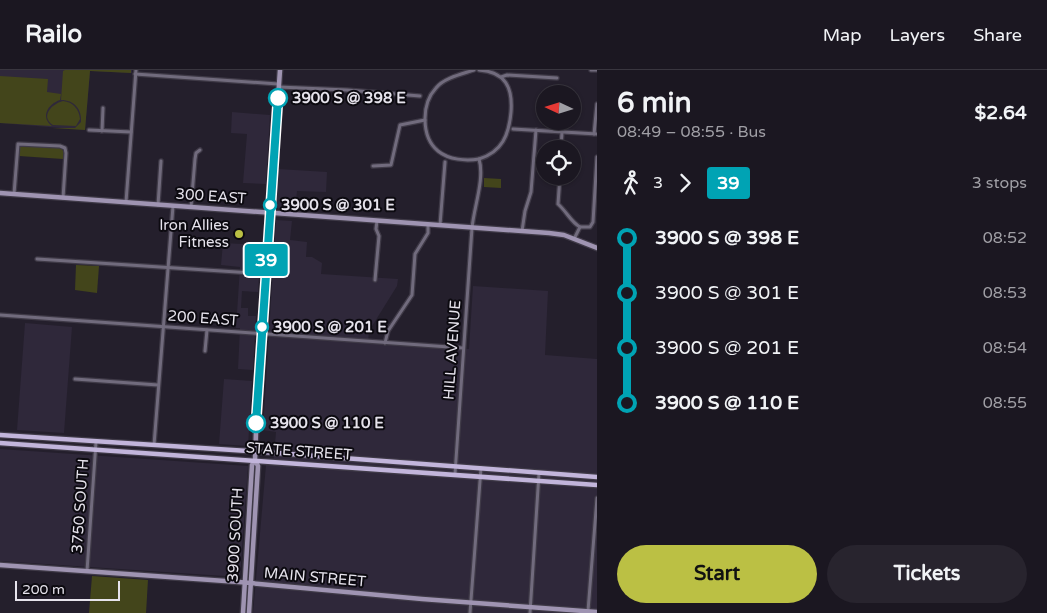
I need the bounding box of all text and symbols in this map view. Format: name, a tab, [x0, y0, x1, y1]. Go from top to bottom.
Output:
text: Railo	[25, 20, 82, 49]
text: Map	[823, 24, 862, 46]
text: Layers	[890, 24, 945, 46]
text: Share	[973, 24, 1022, 46]
north arrow	[536, 85, 581, 130]
map controls	[536, 85, 581, 185]
text: 6 min	[617, 86, 692, 120]
marker: 3900 S @ 398 E	[268, 88, 288, 108]
place label: 3900 S @ 398 E	[292, 89, 406, 107]
text: $2.64	[975, 102, 1027, 124]
text: 08:49 – 08:55 · Bus	[617, 122, 766, 142]
button: locate	[536, 140, 581, 185]
icon: walk	[617, 169, 645, 197]
icon: forward	[671, 169, 699, 197]
text: 39	[717, 172, 740, 194]
text: 3	[653, 173, 663, 193]
text: 3 stops	[972, 173, 1027, 193]
street label: 300 EAST	[175, 185, 247, 207]
place label: 3900 S @ 301 E	[281, 196, 395, 214]
marker: 3900 S @ 301 E	[263, 198, 277, 212]
place label: Iron Allies Fitness	[159, 216, 229, 251]
text: 3900 S @ 398 E	[655, 227, 799, 249]
marker: Iron Allies Fitness	[233, 228, 245, 240]
text: 08:52	[983, 228, 1027, 248]
line badge: 39	[244, 244, 288, 276]
text: 39	[255, 249, 277, 271]
text: 3900 S @ 301 E	[655, 282, 799, 304]
text: 08:53	[983, 283, 1027, 303]
street label: HILL AVENUE	[440, 299, 464, 401]
street label: 200 EAST	[167, 307, 239, 329]
place label: 3900 S @ 201 E	[273, 318, 387, 336]
marker: 3900 S @ 201 E	[255, 320, 269, 334]
text: 3900 S @ 201 E	[655, 337, 799, 359]
text: 08:54	[983, 338, 1027, 358]
text: 3900 S @ 110 E	[655, 392, 799, 414]
text: 08:55	[983, 393, 1027, 413]
marker: 3900 S @ 110 E	[246, 413, 266, 433]
place label: 3900 S @ 110 E	[270, 414, 384, 432]
street label: STATE STREET	[245, 438, 353, 464]
street label: 3750 SOUTH	[68, 458, 92, 554]
street label: 3900 SOUTH	[224, 487, 246, 583]
button: Start	[617, 545, 817, 603]
button: Tickets	[827, 545, 1027, 603]
street label: MAIN STREET	[263, 564, 367, 590]
scale bar	[15, 578, 120, 601]
text: 200 m	[22, 581, 65, 598]

